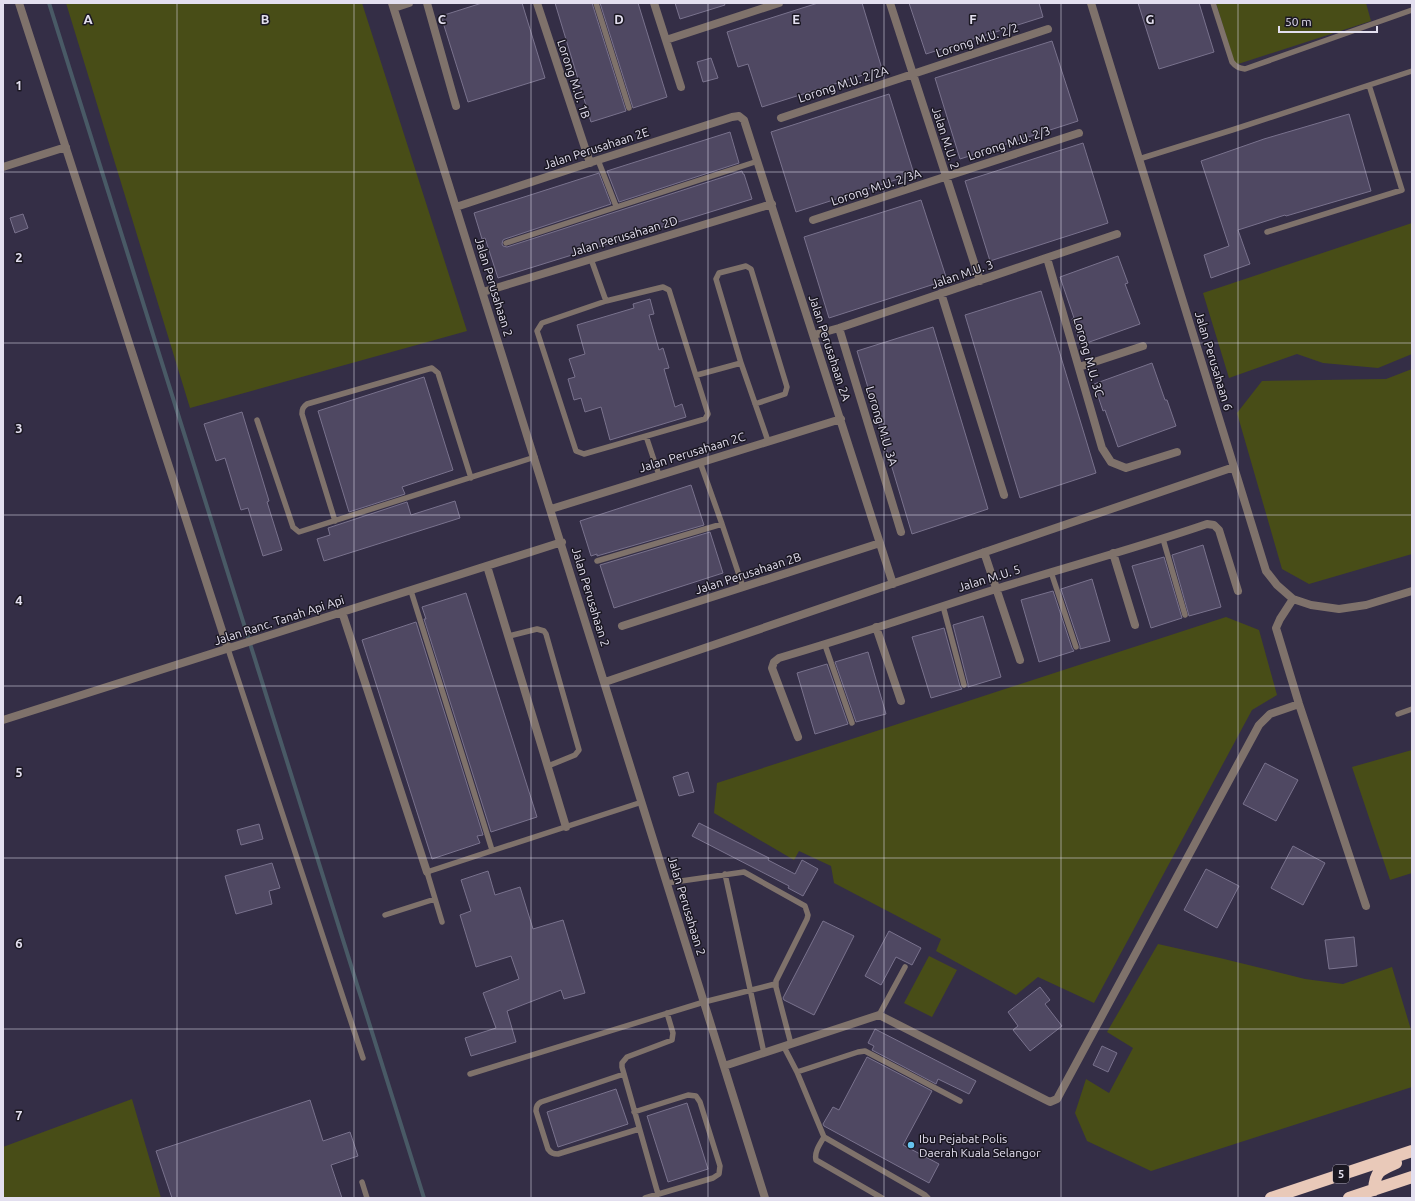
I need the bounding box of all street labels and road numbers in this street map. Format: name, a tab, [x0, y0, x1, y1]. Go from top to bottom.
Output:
street label: Lorong M.U. 2/2	[934, 21, 1020, 59]
street label: Lorong M.U. 1B	[555, 38, 593, 120]
street label: Lorong M.U. 2/2A	[796, 63, 890, 105]
street label: Jalan M.U. 2	[930, 105, 962, 171]
street label: Lorong M.U. 2/3	[966, 124, 1052, 162]
street label: Jalan Perusahaan 2E	[542, 125, 650, 171]
street label: Lorong M.U. 2/3A	[829, 166, 923, 208]
street label: Jalan Perusahaan 2D	[569, 214, 679, 258]
street label: Jalan Perusahaan 2	[473, 236, 515, 338]
street label: Jalan M.U. 3	[929, 257, 995, 291]
street label: Jalan Perusahaan 2A	[807, 293, 853, 403]
street label: Jalan Perusahaan 6	[1193, 310, 1235, 412]
street label: Lorong M.U. 3C	[1071, 316, 1107, 399]
street label: Lorong M.U. 3A	[864, 385, 900, 468]
street label: Jalan Perusahaan 2C	[637, 429, 747, 474]
street label: Jalan Perusahaan 2	[570, 546, 612, 648]
street label: Jalan Perusahaan 2B	[693, 550, 803, 596]
street label: Jalan M.U. 5	[956, 562, 1022, 594]
street label: Jalan Ranc. Tanah Api Api	[212, 593, 346, 647]
street label: Jalan Perusahaan 2	[666, 855, 708, 957]
road number: 5	[1333, 1165, 1349, 1183]

